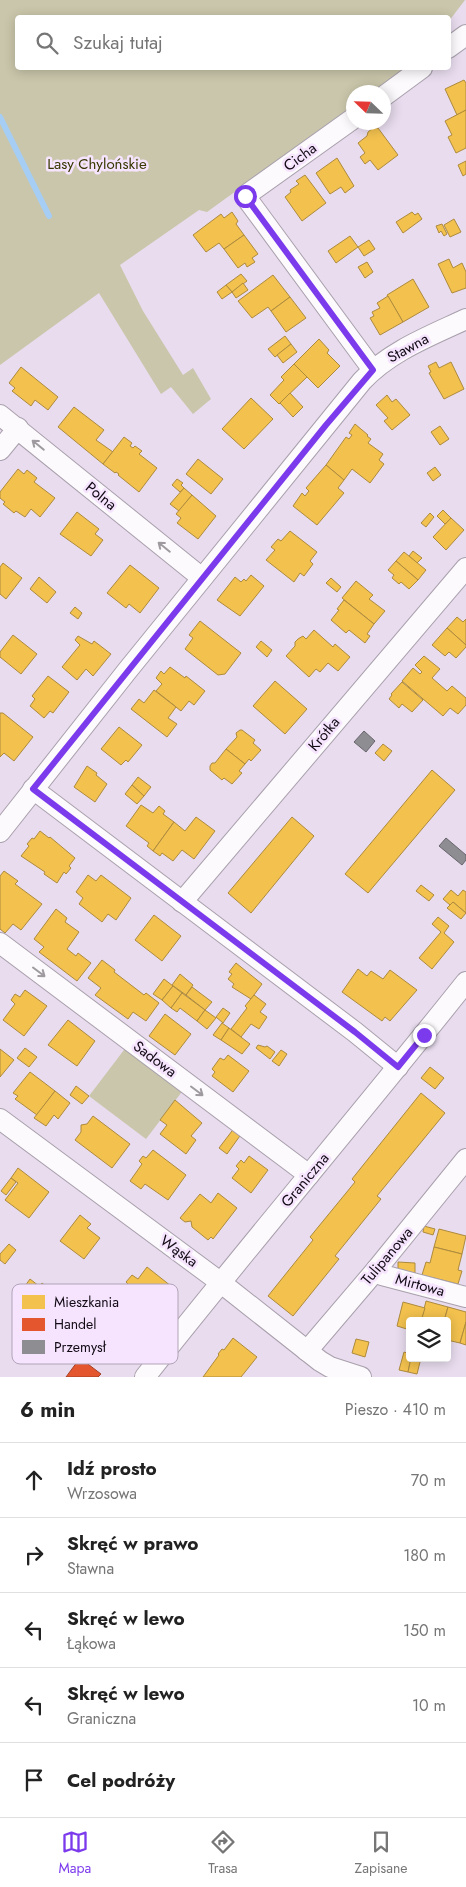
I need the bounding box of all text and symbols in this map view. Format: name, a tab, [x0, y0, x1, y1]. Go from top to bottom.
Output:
search box	[15, 15, 451, 70]
icon: search	[33, 29, 61, 57]
text: Szukaj tutaj	[73, 29, 163, 56]
north arrow	[346, 85, 391, 130]
street label: Cicha	[279, 137, 321, 177]
park label: Lasy Chylońskie	[47, 153, 147, 175]
route start	[234, 185, 257, 208]
street label: Stawna	[383, 328, 433, 368]
one-way arrow	[32, 439, 45, 450]
street label: Polna	[81, 477, 121, 515]
one-way arrow	[158, 541, 171, 552]
street label: Krótka	[303, 712, 345, 756]
one-way arrow	[32, 967, 45, 978]
route end	[413, 1024, 436, 1047]
street label: Sadowa	[129, 1035, 181, 1083]
one-way arrow	[190, 1085, 203, 1096]
street label: Graniczna	[276, 1148, 334, 1212]
street label: Tulipanowa	[356, 1222, 418, 1290]
street label: Wąska	[156, 1230, 202, 1272]
street label: Mirtowa	[393, 1268, 447, 1302]
legend	[12, 1284, 178, 1364]
text: Mieszkania	[54, 1292, 119, 1312]
text: Handel	[54, 1314, 97, 1334]
map controls	[406, 1317, 451, 1362]
button: layers	[406, 1317, 451, 1362]
text: Przemysł	[54, 1337, 107, 1357]
text: 6 min	[20, 1395, 75, 1425]
text: Pieszo · 410 m	[345, 1398, 446, 1421]
text: Idź prosto	[67, 1455, 157, 1482]
icon: ahead	[20, 1466, 48, 1494]
text: 70 m	[411, 1469, 446, 1492]
text: Wrzosowa	[67, 1482, 137, 1505]
text: Skręć w prawo	[67, 1530, 199, 1557]
icon: right	[20, 1541, 48, 1569]
text: 180 m	[403, 1544, 446, 1567]
text: Stawna	[67, 1557, 114, 1580]
text: Skręć w lewo	[67, 1605, 185, 1632]
icon: left	[20, 1616, 48, 1644]
text: 150 m	[403, 1619, 446, 1642]
text: Łąkowa	[67, 1632, 116, 1655]
text: Skręć w lewo	[67, 1680, 185, 1707]
icon: left	[20, 1691, 48, 1719]
text: 10 m	[412, 1694, 446, 1717]
text: Graniczna	[67, 1707, 136, 1730]
icon: arrive	[20, 1766, 48, 1794]
text: Cel podróży	[67, 1767, 175, 1794]
tab: Mapa	[58, 1828, 91, 1878]
tab: Trasa	[208, 1828, 238, 1878]
tab: Zapisane	[355, 1828, 407, 1878]

